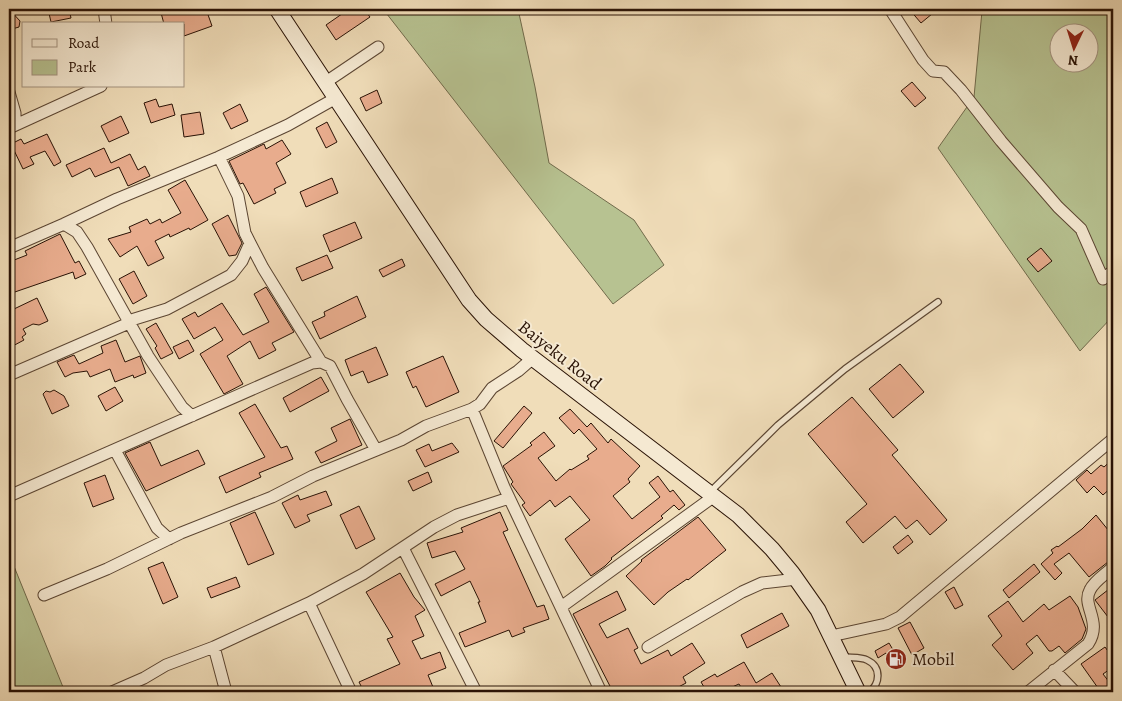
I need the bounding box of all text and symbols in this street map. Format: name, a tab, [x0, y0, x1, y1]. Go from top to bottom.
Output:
legend	[22, 22, 185, 88]
north arrow	[1050, 22, 1100, 72]
text: Road	[68, 33, 100, 53]
text: N	[1067, 51, 1079, 70]
text: Park	[68, 57, 97, 77]
street label: Baiyeku Road	[513, 315, 607, 395]
fuel station icon: Mobil	[884, 647, 908, 671]
place label: Mobil	[912, 647, 955, 671]

